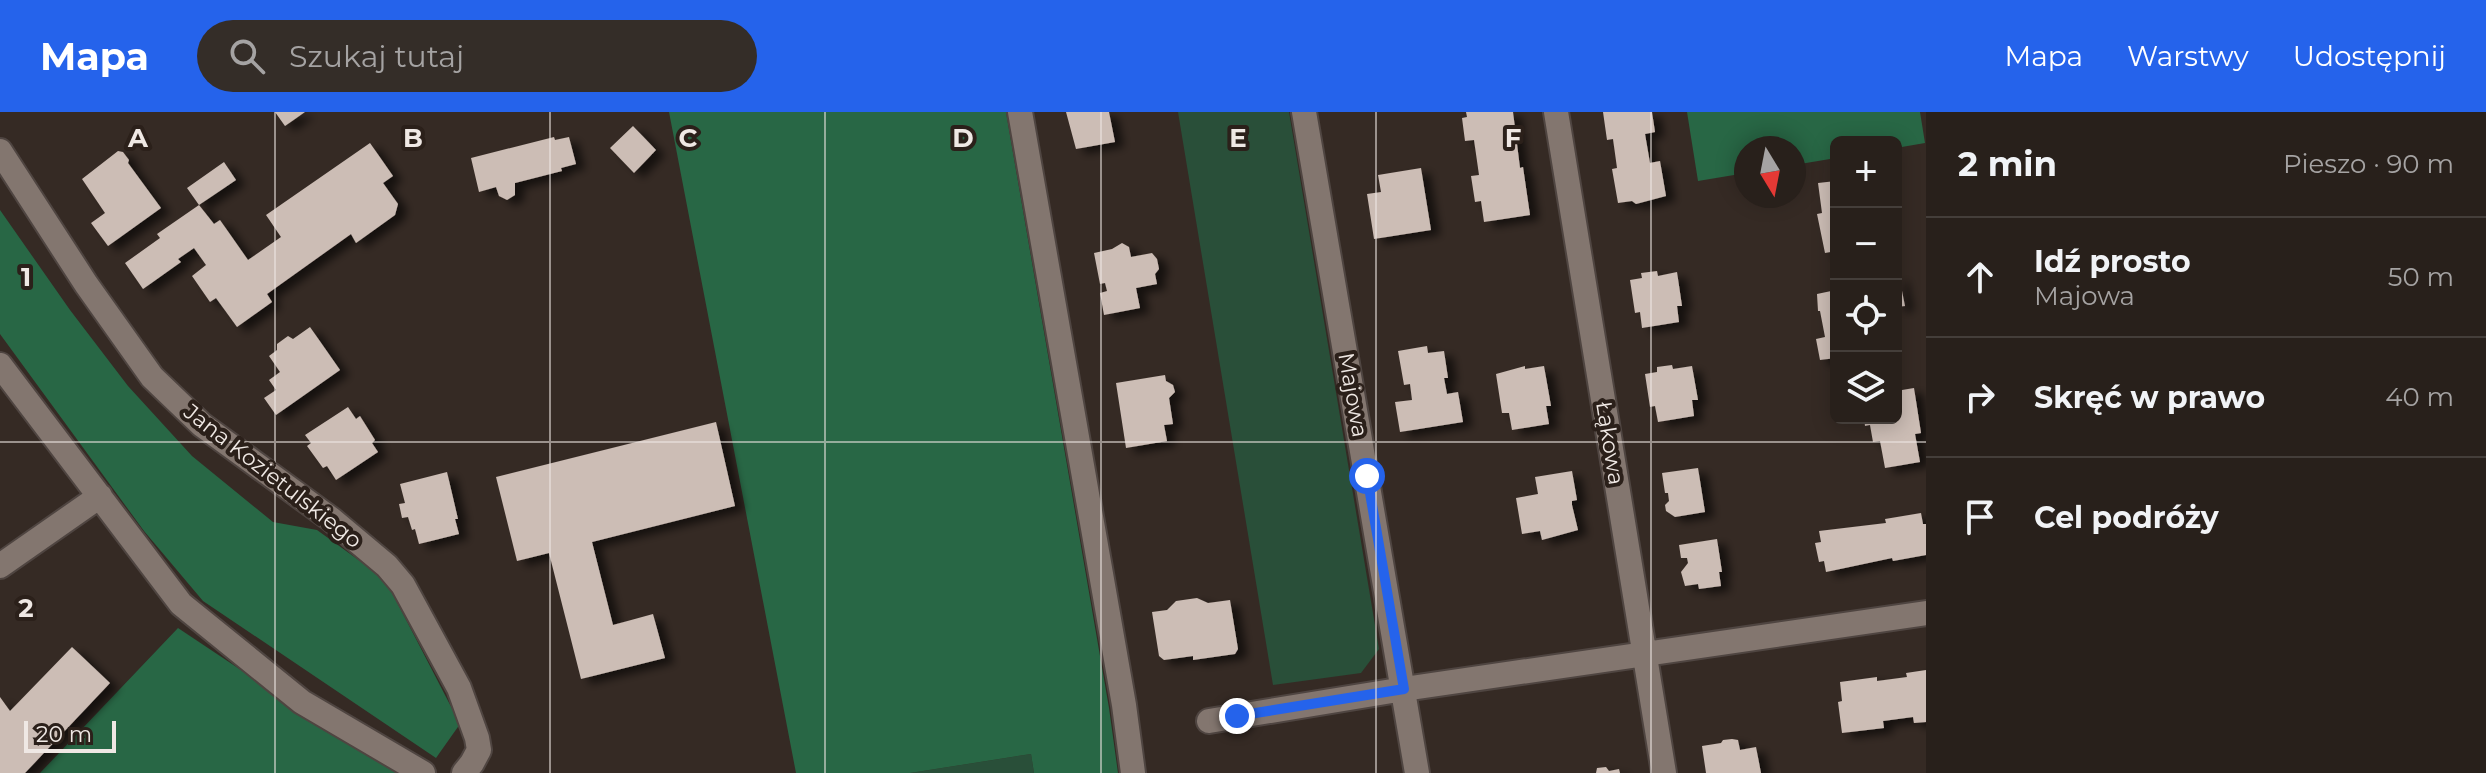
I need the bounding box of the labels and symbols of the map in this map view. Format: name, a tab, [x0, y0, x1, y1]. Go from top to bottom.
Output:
text: A	[127, 122, 149, 154]
text: B	[403, 122, 423, 154]
text: C	[679, 122, 698, 154]
text: D	[952, 122, 974, 154]
text: E	[1229, 122, 1247, 154]
text: F	[1505, 122, 1521, 154]
north arrow	[1734, 136, 1806, 208]
text: 1	[21, 261, 31, 293]
street label: Majowa	[1332, 351, 1374, 439]
street label: Jana Kozietulskiego	[178, 398, 367, 554]
street label: Łąkowa	[1590, 399, 1630, 487]
route start	[1349, 458, 1385, 494]
text: 2	[18, 592, 34, 624]
route end	[1219, 698, 1255, 734]
scale bar	[24, 717, 116, 753]

